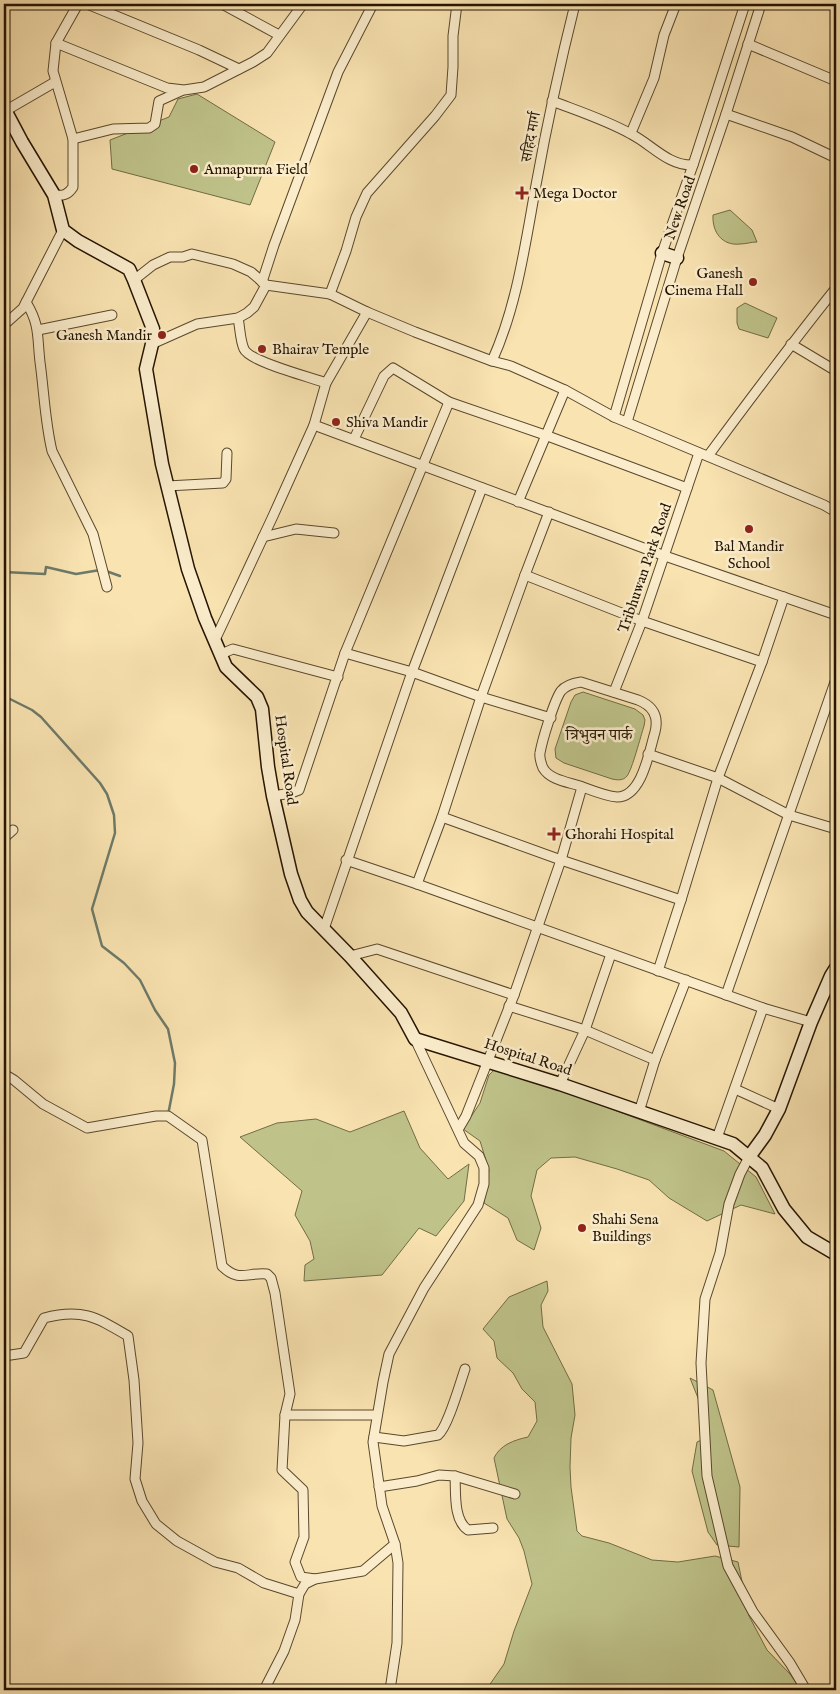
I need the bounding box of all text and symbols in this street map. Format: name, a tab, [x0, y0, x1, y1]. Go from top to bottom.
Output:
street label: सहिद मार्ग	[517, 109, 545, 165]
place label: Annapurna Field	[203, 160, 309, 179]
marker: Annapurna Field	[188, 163, 200, 175]
street label: New Road	[660, 173, 700, 243]
place label: Mega Doctor	[533, 184, 617, 203]
marker: Mega Doctor	[515, 186, 529, 200]
place label: Ganesh Cinema Hall	[665, 264, 744, 300]
marker: Ganesh Cinema Hall	[747, 276, 759, 288]
place label: Ganesh Mandir	[56, 326, 152, 345]
marker: Ganesh Mandir	[156, 329, 168, 341]
place label: Bhairav Temple	[272, 340, 369, 359]
marker: Bhairav Temple	[256, 343, 268, 355]
place label: Shiva Mandir	[346, 413, 429, 432]
marker: Shiva Mandir	[330, 416, 342, 428]
street label: Tribhuwan Park Road	[614, 500, 676, 635]
marker: Bal Mandir School	[743, 523, 755, 535]
place label: Bal Mandir School	[714, 537, 784, 573]
street label: Hospital Road	[270, 714, 302, 807]
district label: त्रिभुवन पार्क	[565, 725, 634, 746]
place label: Ghorahi Hospital	[565, 825, 675, 844]
marker: Ghorahi Hospital	[547, 827, 561, 841]
street label: Hospital Road	[482, 1034, 575, 1080]
place label: Shahi Sena Buildings	[592, 1210, 659, 1246]
marker: Shahi Sena Buildings	[576, 1222, 588, 1234]

